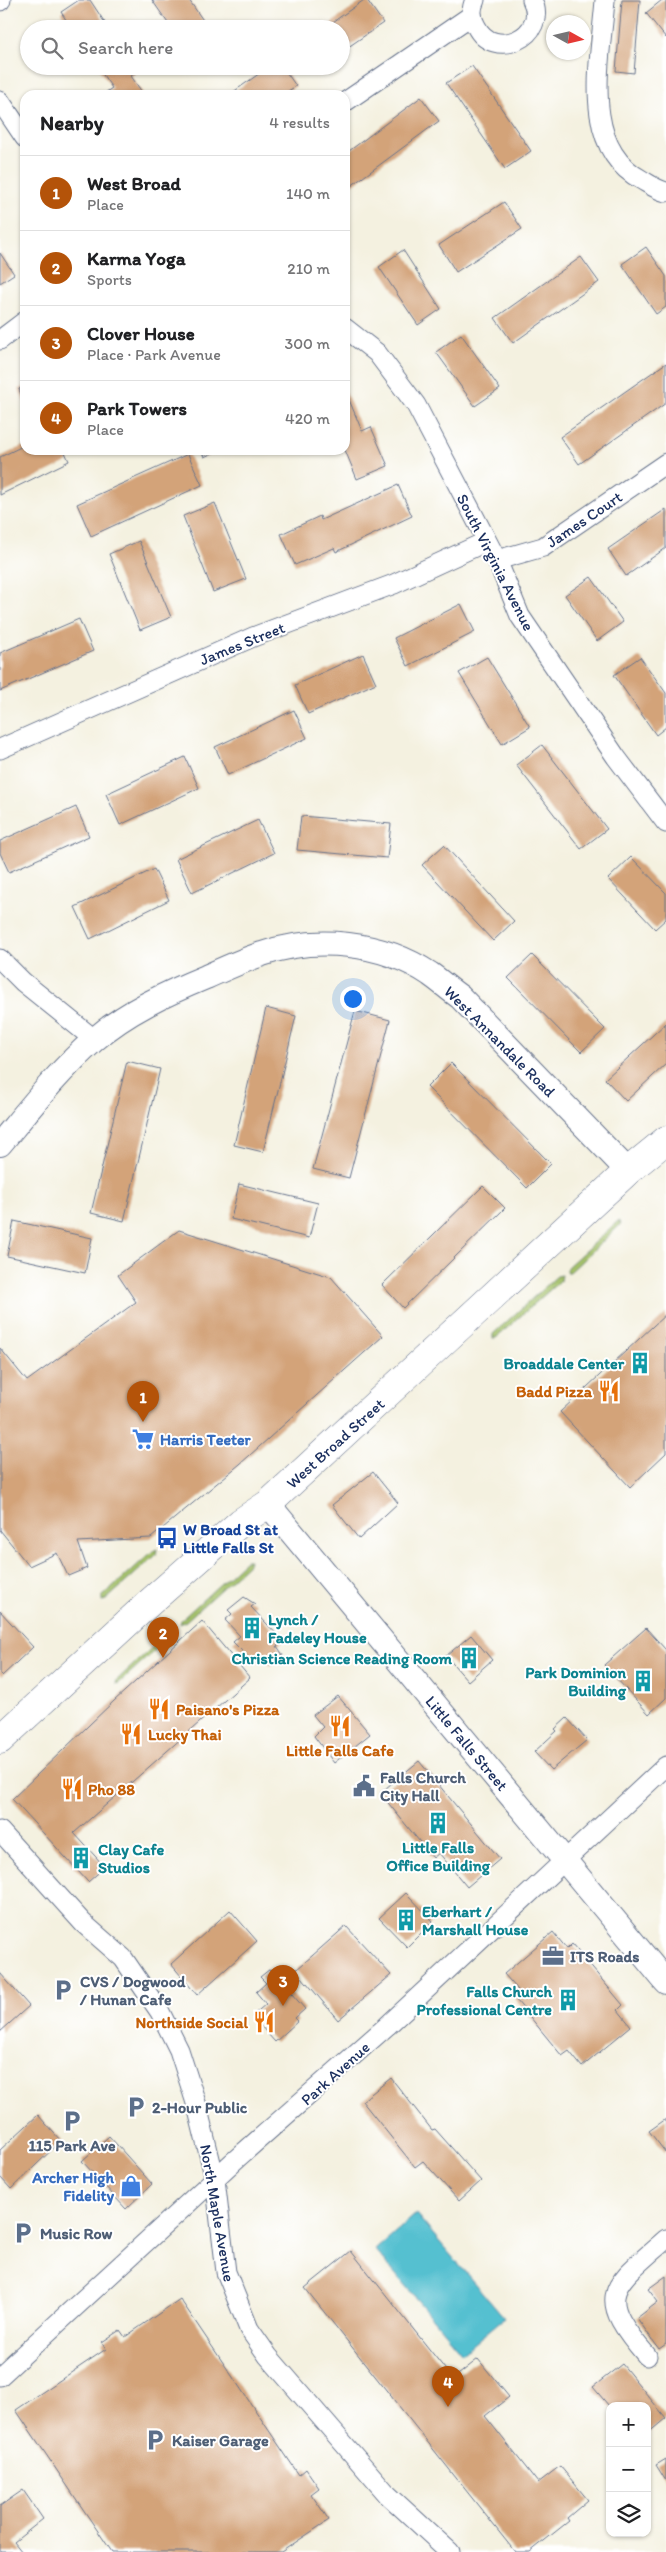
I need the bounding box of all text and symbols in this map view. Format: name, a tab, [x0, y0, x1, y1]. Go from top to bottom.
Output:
north arrow	[546, 15, 591, 60]
search box	[20, 20, 350, 75]
icon: search	[38, 34, 66, 62]
text: Search here	[78, 36, 173, 59]
text: Nearby	[40, 110, 104, 135]
text: 4 results	[269, 113, 330, 132]
text: West Broad	[87, 172, 181, 195]
text: 1	[52, 184, 60, 203]
text: 140 m	[286, 184, 330, 203]
text: Place	[87, 195, 124, 214]
text: Karma Yoga	[87, 247, 186, 270]
text: 2	[52, 259, 60, 278]
text: 210 m	[287, 259, 330, 278]
text: Sports	[87, 270, 132, 289]
text: Clover House	[87, 322, 195, 345]
text: 3	[52, 334, 60, 353]
text: 300 m	[285, 334, 330, 353]
text: Place · Park Avenue	[87, 345, 221, 364]
text: Park Towers	[87, 397, 187, 420]
text: 4	[51, 409, 61, 428]
text: 420 m	[285, 409, 330, 428]
text: Place	[87, 420, 124, 439]
street label: James Court	[543, 487, 626, 552]
street label: South Virginia Avenue	[453, 491, 538, 634]
street label: James Street	[197, 618, 288, 669]
street label: West Annandale Road	[440, 982, 559, 1101]
your location	[340, 986, 366, 1012]
building icon: Broaddale Center	[627, 1350, 653, 1376]
place label: Broaddale Center	[503, 1354, 625, 1373]
restaurant icon: Badd Pizza	[596, 1378, 622, 1404]
pin: 1	[127, 1381, 159, 1422]
place label: Badd Pizza	[516, 1382, 593, 1401]
street label: West Broad Street	[282, 1394, 388, 1492]
supermarket icon: Harris Teeter	[130, 1426, 156, 1452]
place label: Harris Teeter	[160, 1430, 252, 1449]
place label: W Broad St at Little Falls St	[183, 1520, 278, 1557]
bus stop icon: W Broad St at Little Falls St	[154, 1525, 180, 1551]
place label: Lynch / Fadeley House	[268, 1610, 367, 1648]
building icon: Lynch / Fadeley House	[239, 1615, 265, 1641]
pin: 2	[147, 1617, 179, 1658]
building icon: Christian Science Reading Room	[456, 1645, 482, 1671]
place label: Christian Science Reading Room	[231, 1649, 453, 1669]
place label: Park Dominion Building	[525, 1663, 627, 1701]
building icon: Park Dominion Building	[630, 1668, 656, 1694]
street label: Little Falls Street	[421, 1692, 512, 1795]
restaurant icon: Paisano's Pizza	[146, 1696, 172, 1722]
place label: Paisano's Pizza	[176, 1700, 280, 1719]
restaurant icon: Little Falls Cafe	[327, 1713, 353, 1739]
restaurant icon: Lucky Thai	[118, 1721, 144, 1747]
place label: Lucky Thai	[148, 1725, 222, 1745]
place label: Little Falls Cafe	[286, 1741, 394, 1760]
place label: Falls Church City Hall	[380, 1768, 466, 1806]
public building icon: Falls Church City Hall	[351, 1773, 377, 1799]
restaurant icon: Pho 88	[59, 1776, 85, 1802]
place label: Pho 88	[88, 1780, 135, 1799]
building icon: Little Falls Office Building	[425, 1810, 451, 1836]
place label: Little Falls Office Building	[386, 1838, 491, 1876]
place label: Clay Cafe Studios	[98, 1840, 164, 1877]
building icon: Clay Cafe Studios	[68, 1845, 94, 1871]
place label: Eberhart / Marshall House	[422, 1902, 529, 1939]
building icon: Eberhart / Marshall House	[393, 1907, 419, 1933]
office icon: ITS Roads	[540, 1943, 566, 1969]
place label: ITS Roads	[570, 1947, 639, 1966]
pin: 3	[267, 1965, 299, 2006]
place label: CVS / Dogwood / Hunan Cafe	[79, 1972, 186, 2009]
parking icon: CVS / Dogwood / Hunan Cafe	[50, 1977, 76, 2003]
place label: Falls Church Professional Centre	[417, 1982, 552, 2019]
building icon: Falls Church Professional Centre	[555, 1987, 581, 2013]
restaurant icon: Northside Social	[251, 2009, 277, 2035]
place label: Northside Social	[135, 2013, 248, 2032]
street label: Park Avenue	[297, 2038, 374, 2109]
parking icon: 2-Hour Public	[123, 2094, 149, 2120]
place label: 2-Hour Public	[152, 2098, 248, 2117]
parking icon: 115 Park Ave	[59, 2108, 85, 2134]
place label: 115 Park Ave	[28, 2136, 116, 2155]
street label: North Maple Avenue	[196, 2143, 239, 2284]
place label: Archer High Fidelity	[31, 2168, 114, 2206]
shop icon: Archer High Fidelity	[118, 2173, 144, 2199]
parking icon: Music Row	[10, 2220, 36, 2246]
place label: Music Row	[40, 2224, 113, 2243]
pin: 4	[432, 2366, 464, 2407]
map controls	[606, 2402, 651, 2537]
button: +	[606, 2402, 651, 2447]
parking icon: Kaiser Garage	[142, 2427, 168, 2453]
place label: Kaiser Garage	[172, 2431, 269, 2451]
button: −	[606, 2447, 651, 2492]
button: layers	[606, 2492, 651, 2537]

